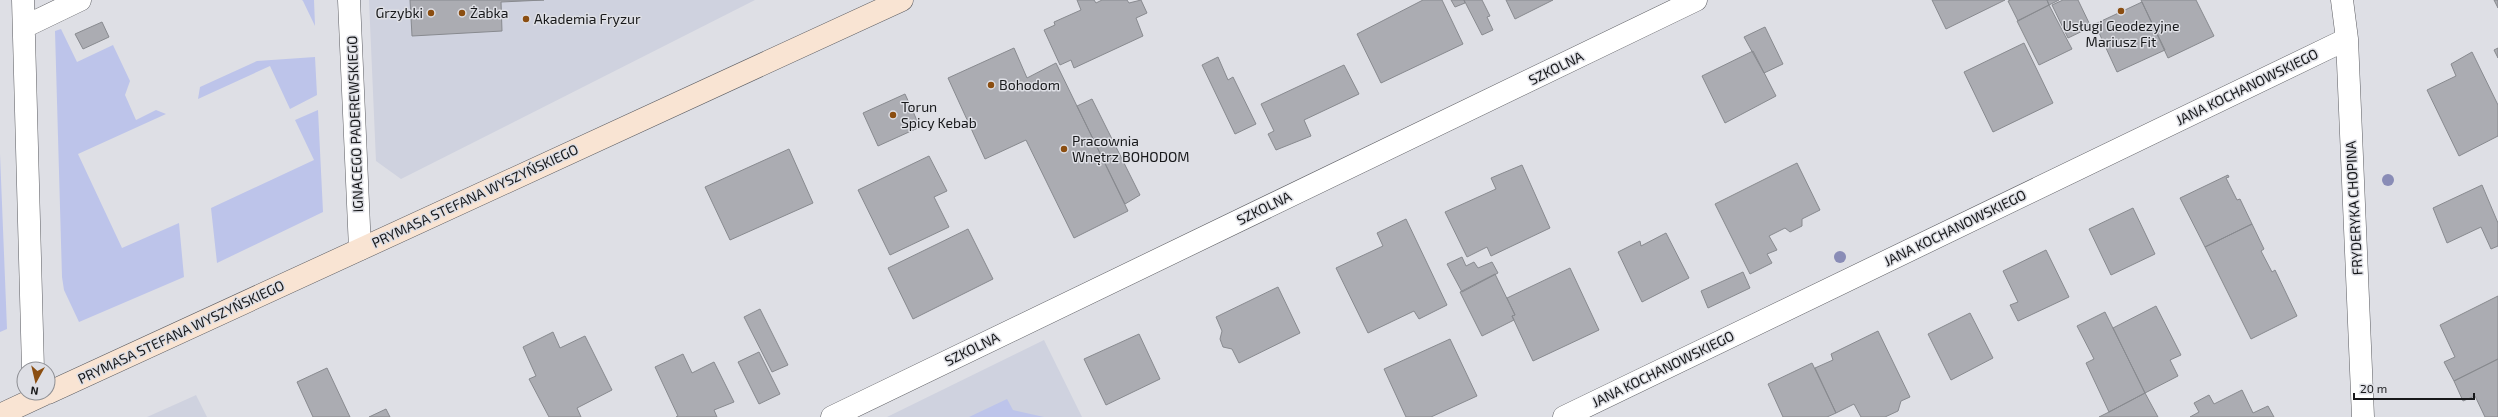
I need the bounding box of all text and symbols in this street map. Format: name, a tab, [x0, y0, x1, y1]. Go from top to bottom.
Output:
place label: Grzybki	[375, 4, 423, 21]
place label: Żabka	[470, 4, 508, 21]
marker: Usługi Geodezyjne Mariusz Fit	[2116, 6, 2126, 16]
marker: Grzybki	[426, 8, 436, 18]
marker: Żabka	[457, 8, 467, 18]
place label: Akademia Fryzur	[534, 10, 641, 27]
marker: Akademia Fryzur	[521, 14, 531, 24]
place label: Usługi Geodezyjne Mariusz Fit	[2063, 17, 2179, 50]
street label: IGNACEGO PADEREWSKIEGO	[343, 35, 366, 213]
street label: JANA KOCHANOWSKIEGO	[2173, 45, 2321, 128]
street label: SZKOLNA	[1526, 47, 1586, 88]
place label: Bohodom	[999, 76, 1060, 93]
marker: Bohodom	[986, 80, 996, 90]
place label: Torun Spicy Kebab	[901, 98, 977, 131]
marker: Torun Spicy Kebab	[888, 110, 898, 120]
place label: Pracownia Wnętrz BOHODOM	[1072, 132, 1190, 165]
street label: PRYMASA STEFANA WYSZYŃSKIEGO	[369, 140, 581, 251]
street label: FRYDERYKA CHOPINA	[2341, 140, 2366, 276]
marker: Pracownia Wnętrz BOHODOM	[1059, 144, 1069, 154]
street label: JANA KOCHANOWSKIEGO	[1881, 186, 2029, 269]
street label: SZKOLNA	[1234, 187, 1294, 228]
street label: PRYMASA STEFANA WYSZYŃSKIEGO	[75, 276, 287, 387]
street label: JANA KOCHANOWSKIEGO	[1589, 327, 1737, 410]
street label: SZKOLNA	[942, 328, 1002, 369]
north arrow	[16, 361, 56, 401]
scale bar	[2354, 375, 2474, 401]
text: 20 m	[2360, 381, 2387, 395]
text: N	[30, 384, 39, 398]

